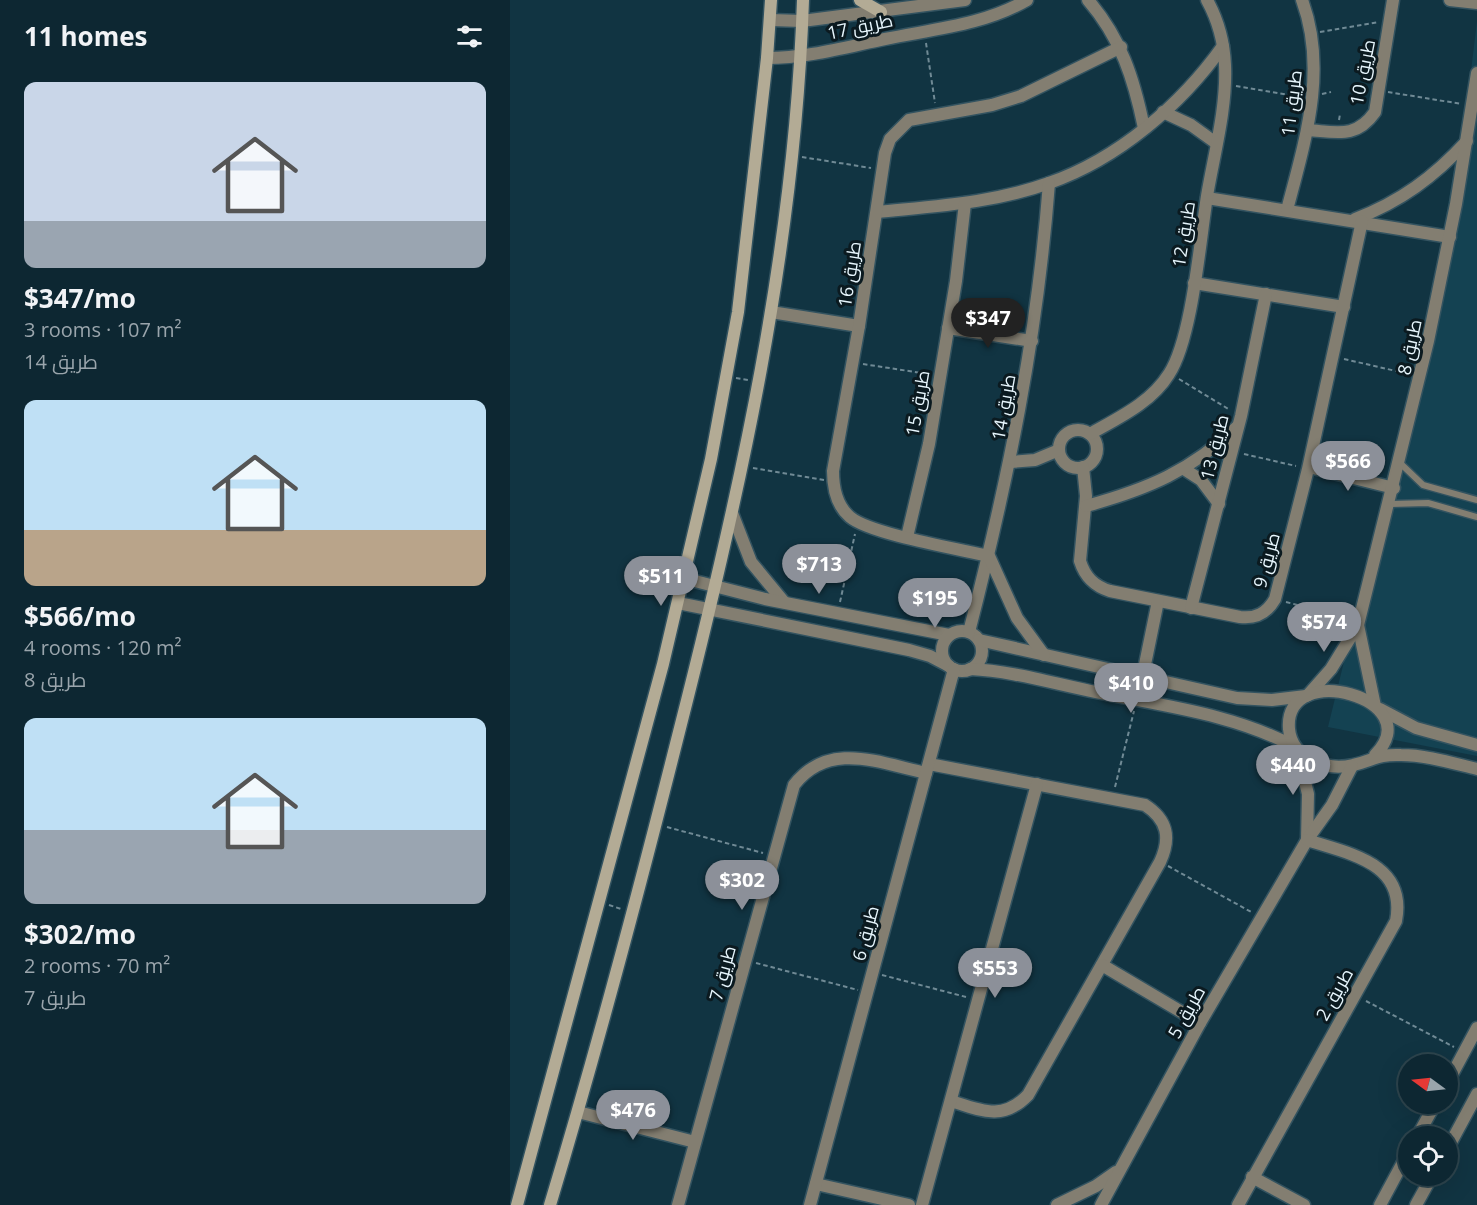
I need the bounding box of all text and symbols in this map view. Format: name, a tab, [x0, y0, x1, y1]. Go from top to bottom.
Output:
street label: طريق 17	[825, 7, 895, 46]
text: 11 homes	[24, 18, 148, 54]
icon: filters	[453, 20, 486, 53]
street label: طريق 10	[1344, 37, 1381, 107]
street label: طريق 11	[1275, 69, 1308, 138]
icon: home	[201, 121, 309, 229]
street label: طريق 12	[1166, 199, 1201, 269]
street label: طريق 16	[832, 239, 867, 309]
text: $347/mo	[24, 280, 136, 316]
pin: $347	[952, 298, 1024, 349]
text: $347	[965, 304, 1011, 331]
text: 3 rooms · 107 m²	[24, 316, 182, 343]
street label: طريق 8	[1391, 317, 1428, 377]
text: طريق 14	[24, 348, 98, 375]
street label: طريق 15	[899, 368, 936, 438]
street label: طريق 14	[985, 372, 1022, 442]
street label: طريق 13	[1194, 412, 1235, 482]
icon: home	[201, 439, 309, 547]
pin: $566	[1312, 441, 1384, 492]
text: $566	[1325, 447, 1371, 474]
street label: طريق 9	[1247, 530, 1286, 590]
pin: $713	[783, 544, 855, 595]
text: $713	[796, 550, 842, 577]
pin: $511	[625, 556, 697, 607]
text: $511	[638, 562, 684, 589]
pin: $195	[899, 578, 971, 629]
text: $195	[912, 584, 958, 611]
text: $566/mo	[24, 598, 136, 634]
pin: $574	[1288, 602, 1360, 653]
text: $574	[1301, 608, 1347, 635]
text: 4 rooms · 120 m²	[24, 634, 182, 661]
pin: $410	[1095, 663, 1167, 714]
text: طريق 8	[24, 666, 86, 693]
text: $410	[1108, 669, 1154, 696]
pin: $440	[1257, 745, 1329, 796]
text: $440	[1270, 751, 1316, 778]
icon: home	[201, 757, 309, 865]
pin: $302	[706, 860, 778, 911]
text: $302	[719, 866, 765, 893]
street label: طريق 6	[846, 903, 885, 963]
text: $302/mo	[24, 916, 136, 952]
street label: طريق 7	[703, 943, 742, 1003]
pin: $553	[959, 948, 1031, 999]
text: 2 rooms · 70 m²	[24, 952, 170, 979]
text: $553	[972, 954, 1018, 981]
street label: طريق 2	[1310, 964, 1359, 1025]
street label: طريق 5	[1162, 982, 1211, 1043]
text: طريق 7	[24, 984, 86, 1011]
north arrow	[1398, 1054, 1458, 1114]
map controls	[1398, 1054, 1458, 1186]
pin: $476	[597, 1090, 669, 1141]
text: $476	[610, 1096, 656, 1123]
button: locate	[1398, 1126, 1458, 1186]

